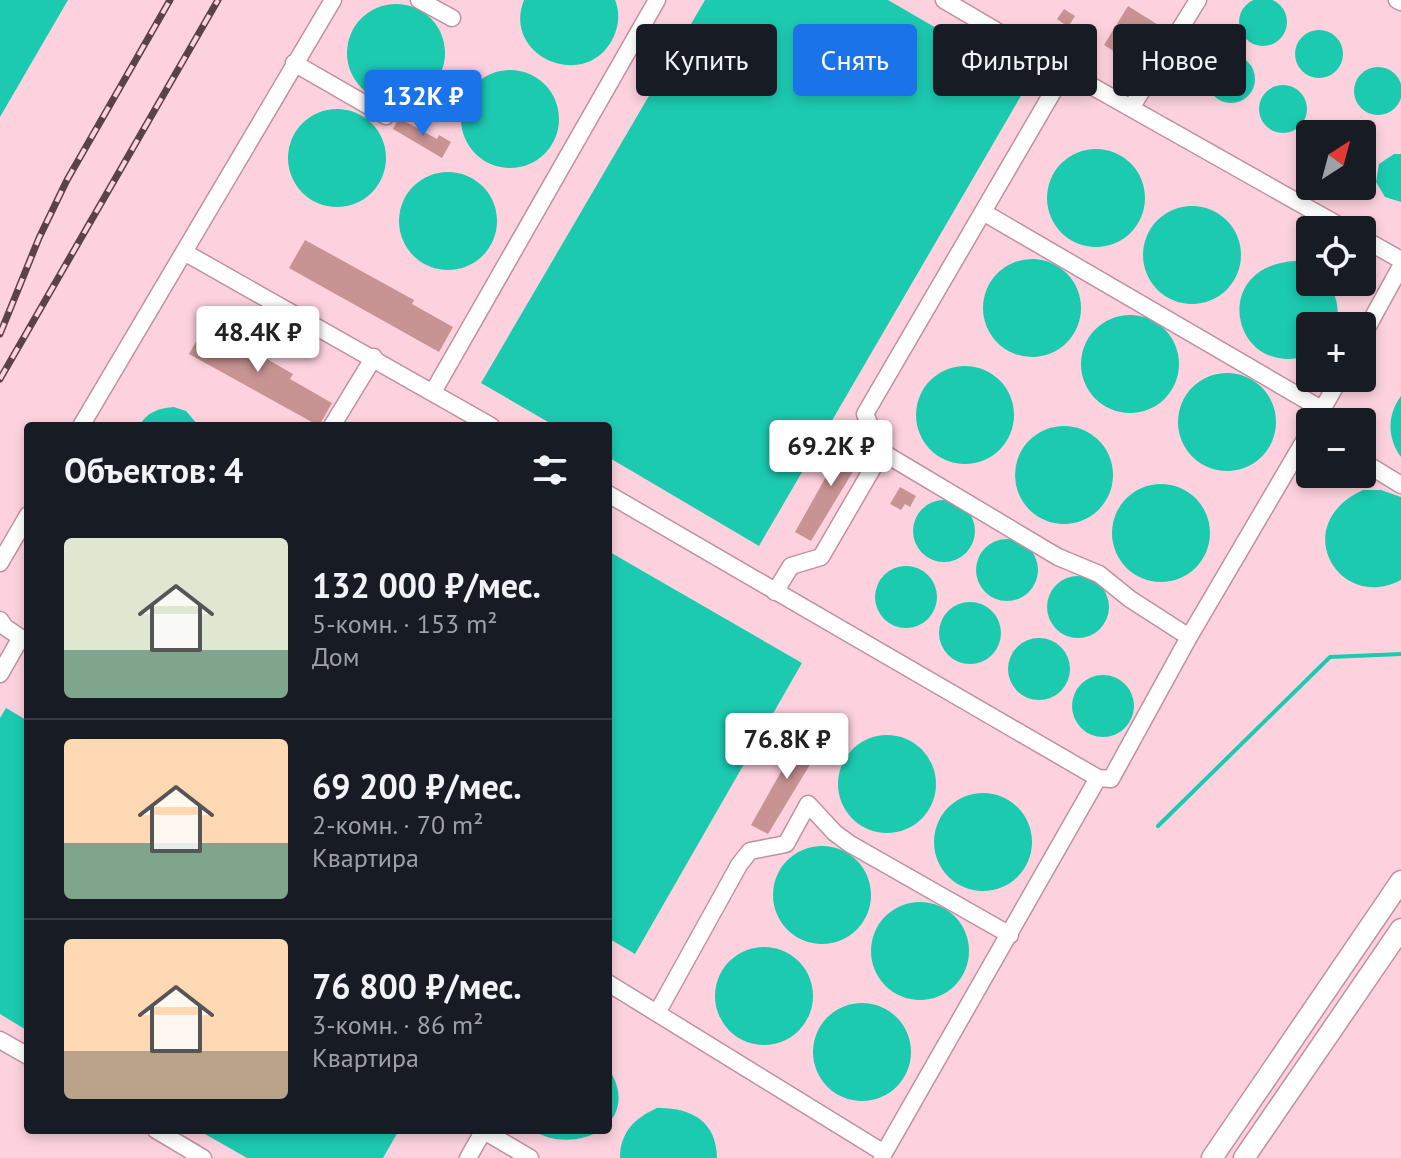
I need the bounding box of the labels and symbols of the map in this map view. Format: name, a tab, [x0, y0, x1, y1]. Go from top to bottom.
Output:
pin: 132K ₽	[358, 70, 488, 138]
north arrow	[1296, 120, 1376, 200]
pin: 48.4K ₽	[184, 306, 332, 374]
pin: 69.2K ₽	[757, 420, 905, 488]
pin: 76.8K ₽	[713, 713, 861, 781]

